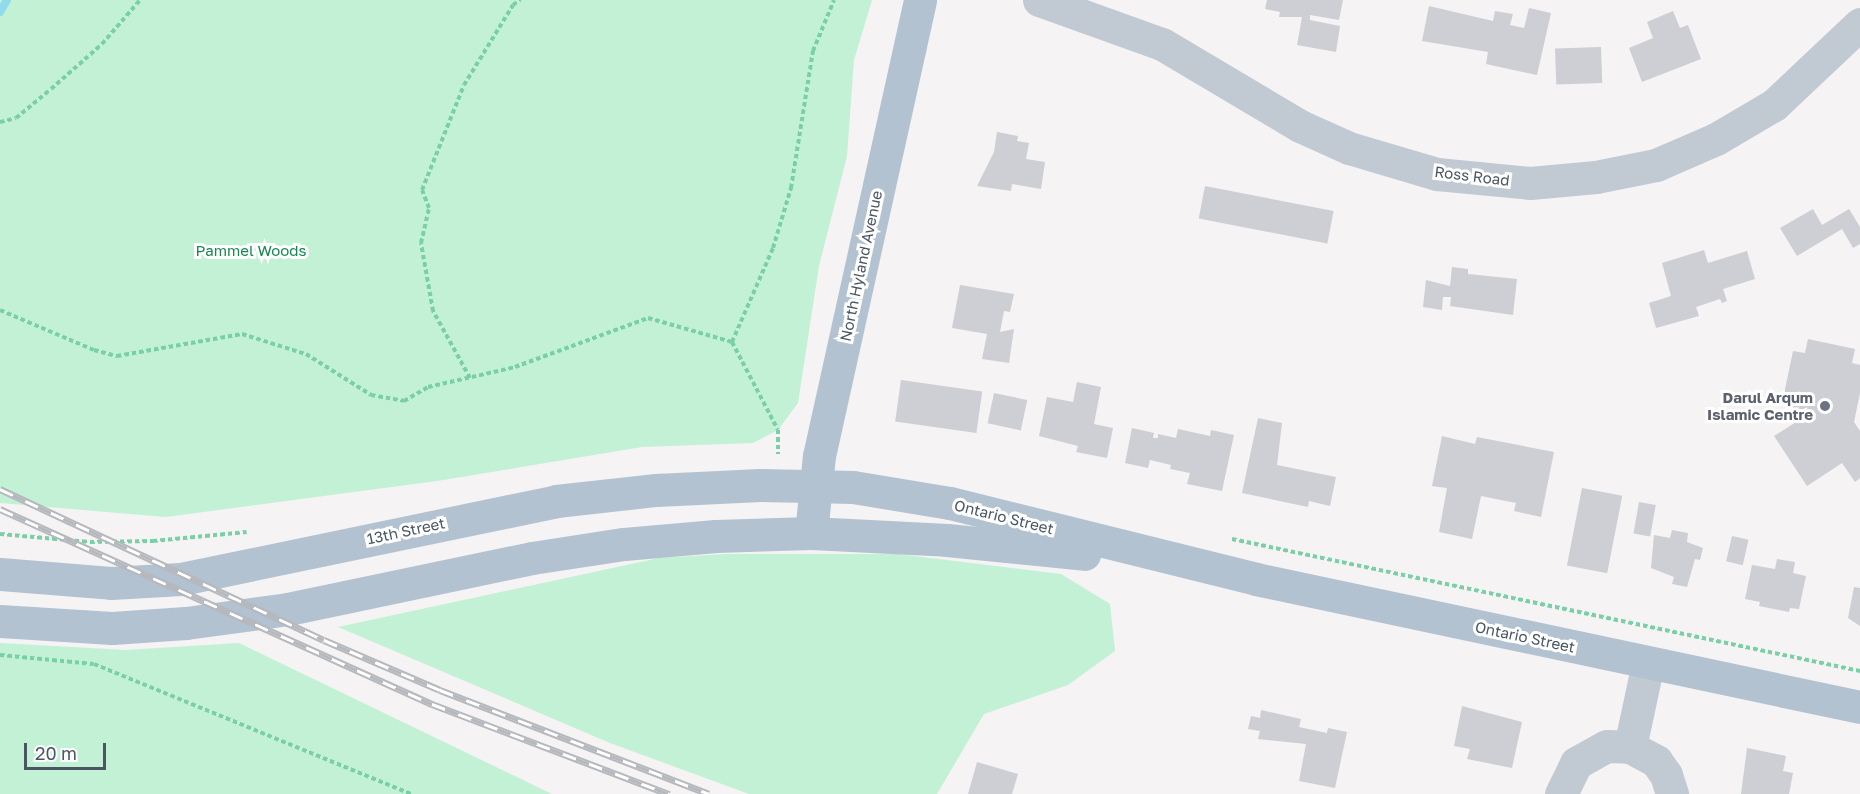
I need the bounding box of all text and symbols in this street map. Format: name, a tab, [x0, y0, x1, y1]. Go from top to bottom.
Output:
street label: Ross Road	[1433, 162, 1511, 190]
street label: North Hyland Avenue	[836, 189, 886, 343]
park label: Pammel Woods	[196, 242, 306, 260]
place label: Darul Arqum Islamic Centre	[1707, 388, 1813, 423]
marker: Darul Arqum Islamic Centre	[1818, 399, 1832, 413]
street label: Ontario Street	[952, 496, 1056, 538]
street label: 13th Street	[365, 514, 447, 548]
street label: Ontario Street	[1473, 618, 1577, 656]
scale bar	[27, 731, 110, 769]
text: 20 m	[35, 742, 77, 764]

